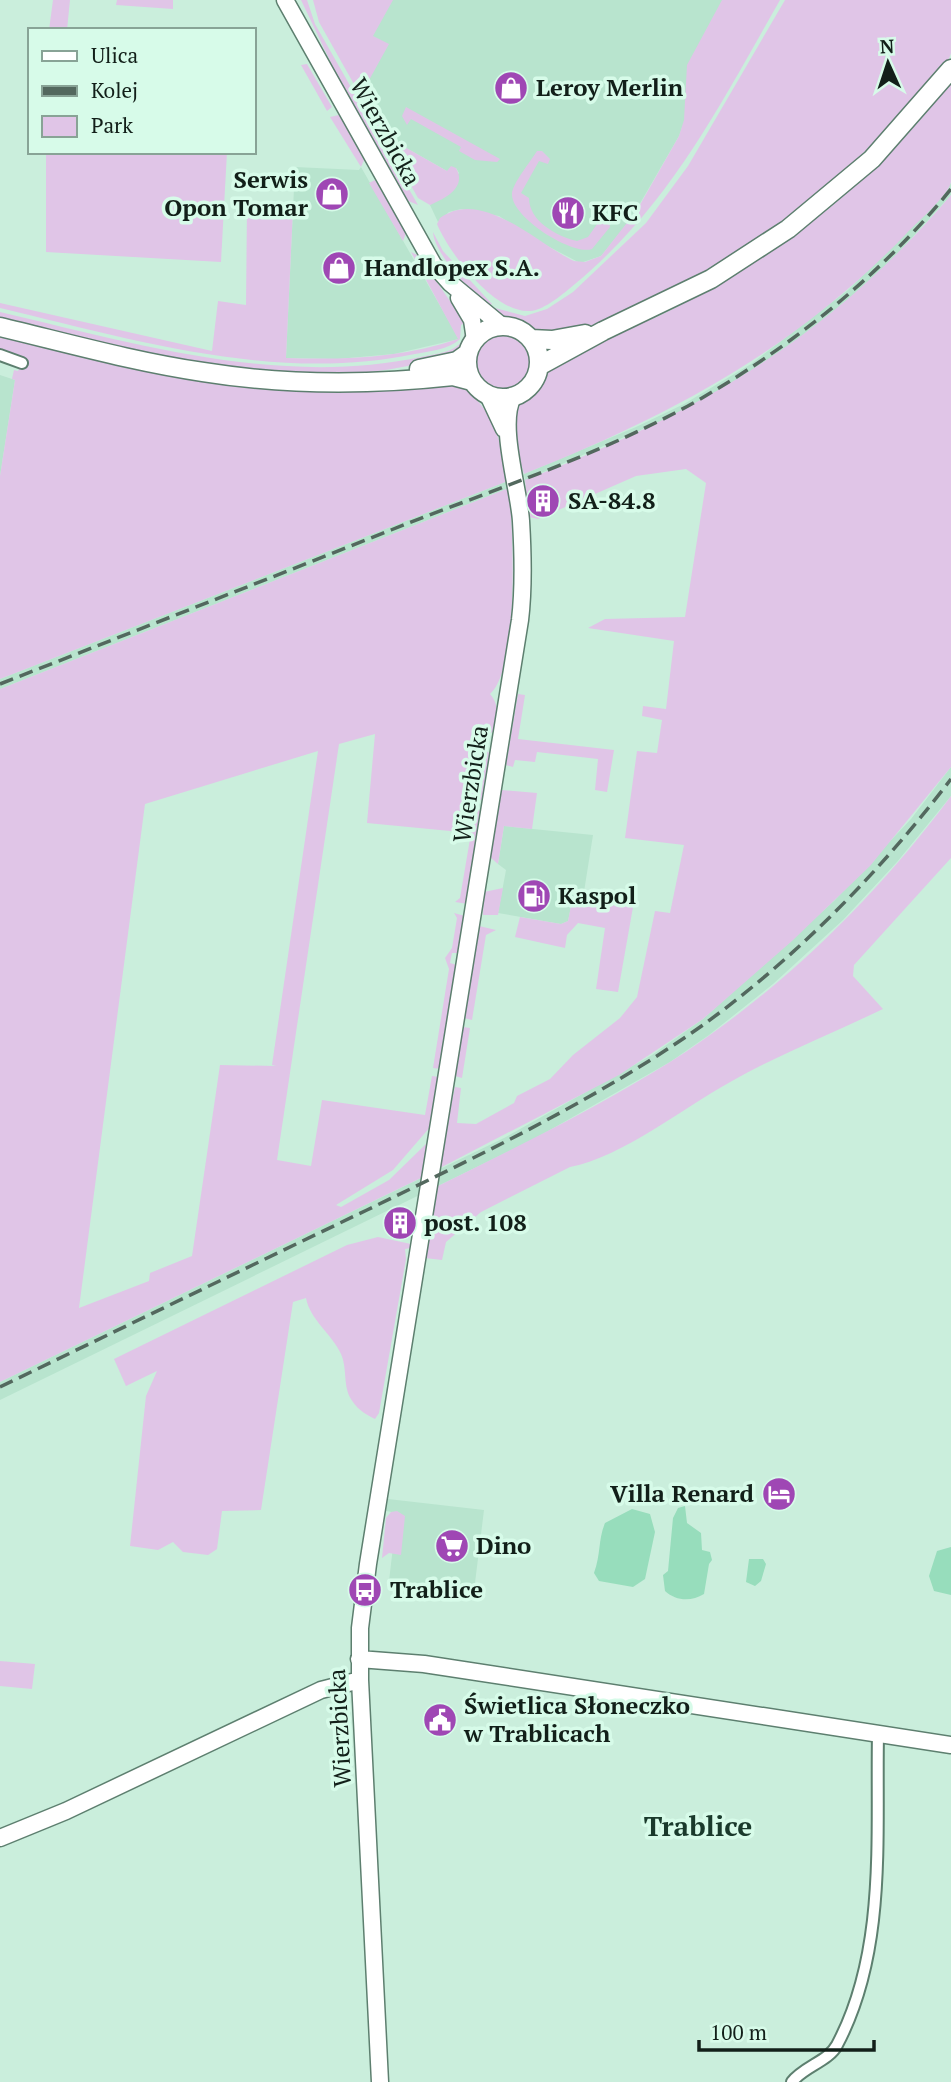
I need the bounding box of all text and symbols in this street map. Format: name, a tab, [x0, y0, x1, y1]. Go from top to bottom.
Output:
legend	[28, 28, 256, 154]
north arrow	[853, 28, 923, 98]
text: N	[879, 33, 896, 58]
text: Ulica	[91, 41, 139, 69]
shop icon: Leroy Merlin	[492, 69, 530, 107]
place label: Leroy Merlin	[536, 71, 684, 103]
street label: Wierzbicka	[343, 72, 429, 191]
text: Kolej	[91, 76, 138, 104]
text: Park	[91, 111, 133, 139]
place label: Serwis Opon Tomar	[164, 163, 309, 223]
shop icon: Serwis Opon Tomar	[313, 175, 351, 213]
restaurant icon: KFC	[549, 194, 587, 232]
place label: KFC	[592, 196, 639, 228]
shop icon: Handlopex S.A.	[320, 249, 358, 287]
place label: Handlopex S.A.	[364, 251, 540, 283]
building icon: SA-84.8	[524, 482, 562, 520]
place label: SA-84.8	[568, 484, 656, 516]
street label: Wierzbicka	[445, 723, 495, 845]
fuel station icon: Kaspol	[515, 877, 553, 915]
place label: Kaspol	[558, 879, 636, 911]
building icon: post. 108	[381, 1204, 419, 1242]
place label: post. 108	[424, 1206, 527, 1238]
hotel icon: Villa Renard	[760, 1475, 798, 1513]
place label: Villa Renard	[610, 1477, 755, 1509]
supermarket icon: Dino	[433, 1527, 471, 1565]
place label: Dino	[476, 1529, 531, 1561]
bus stop icon: Trablice	[346, 1571, 384, 1609]
place label: Trablice	[390, 1573, 483, 1605]
street label: Wierzbicka	[320, 1668, 358, 1788]
place label: Świetlica Słoneczko w Trablicach	[463, 1689, 690, 1749]
public building icon: Świetlica Słoneczko w Trablicach	[421, 1701, 459, 1739]
district label: Trablice	[644, 1807, 752, 1844]
scale bar	[699, 2008, 874, 2052]
text: 100 m	[710, 2018, 767, 2046]

